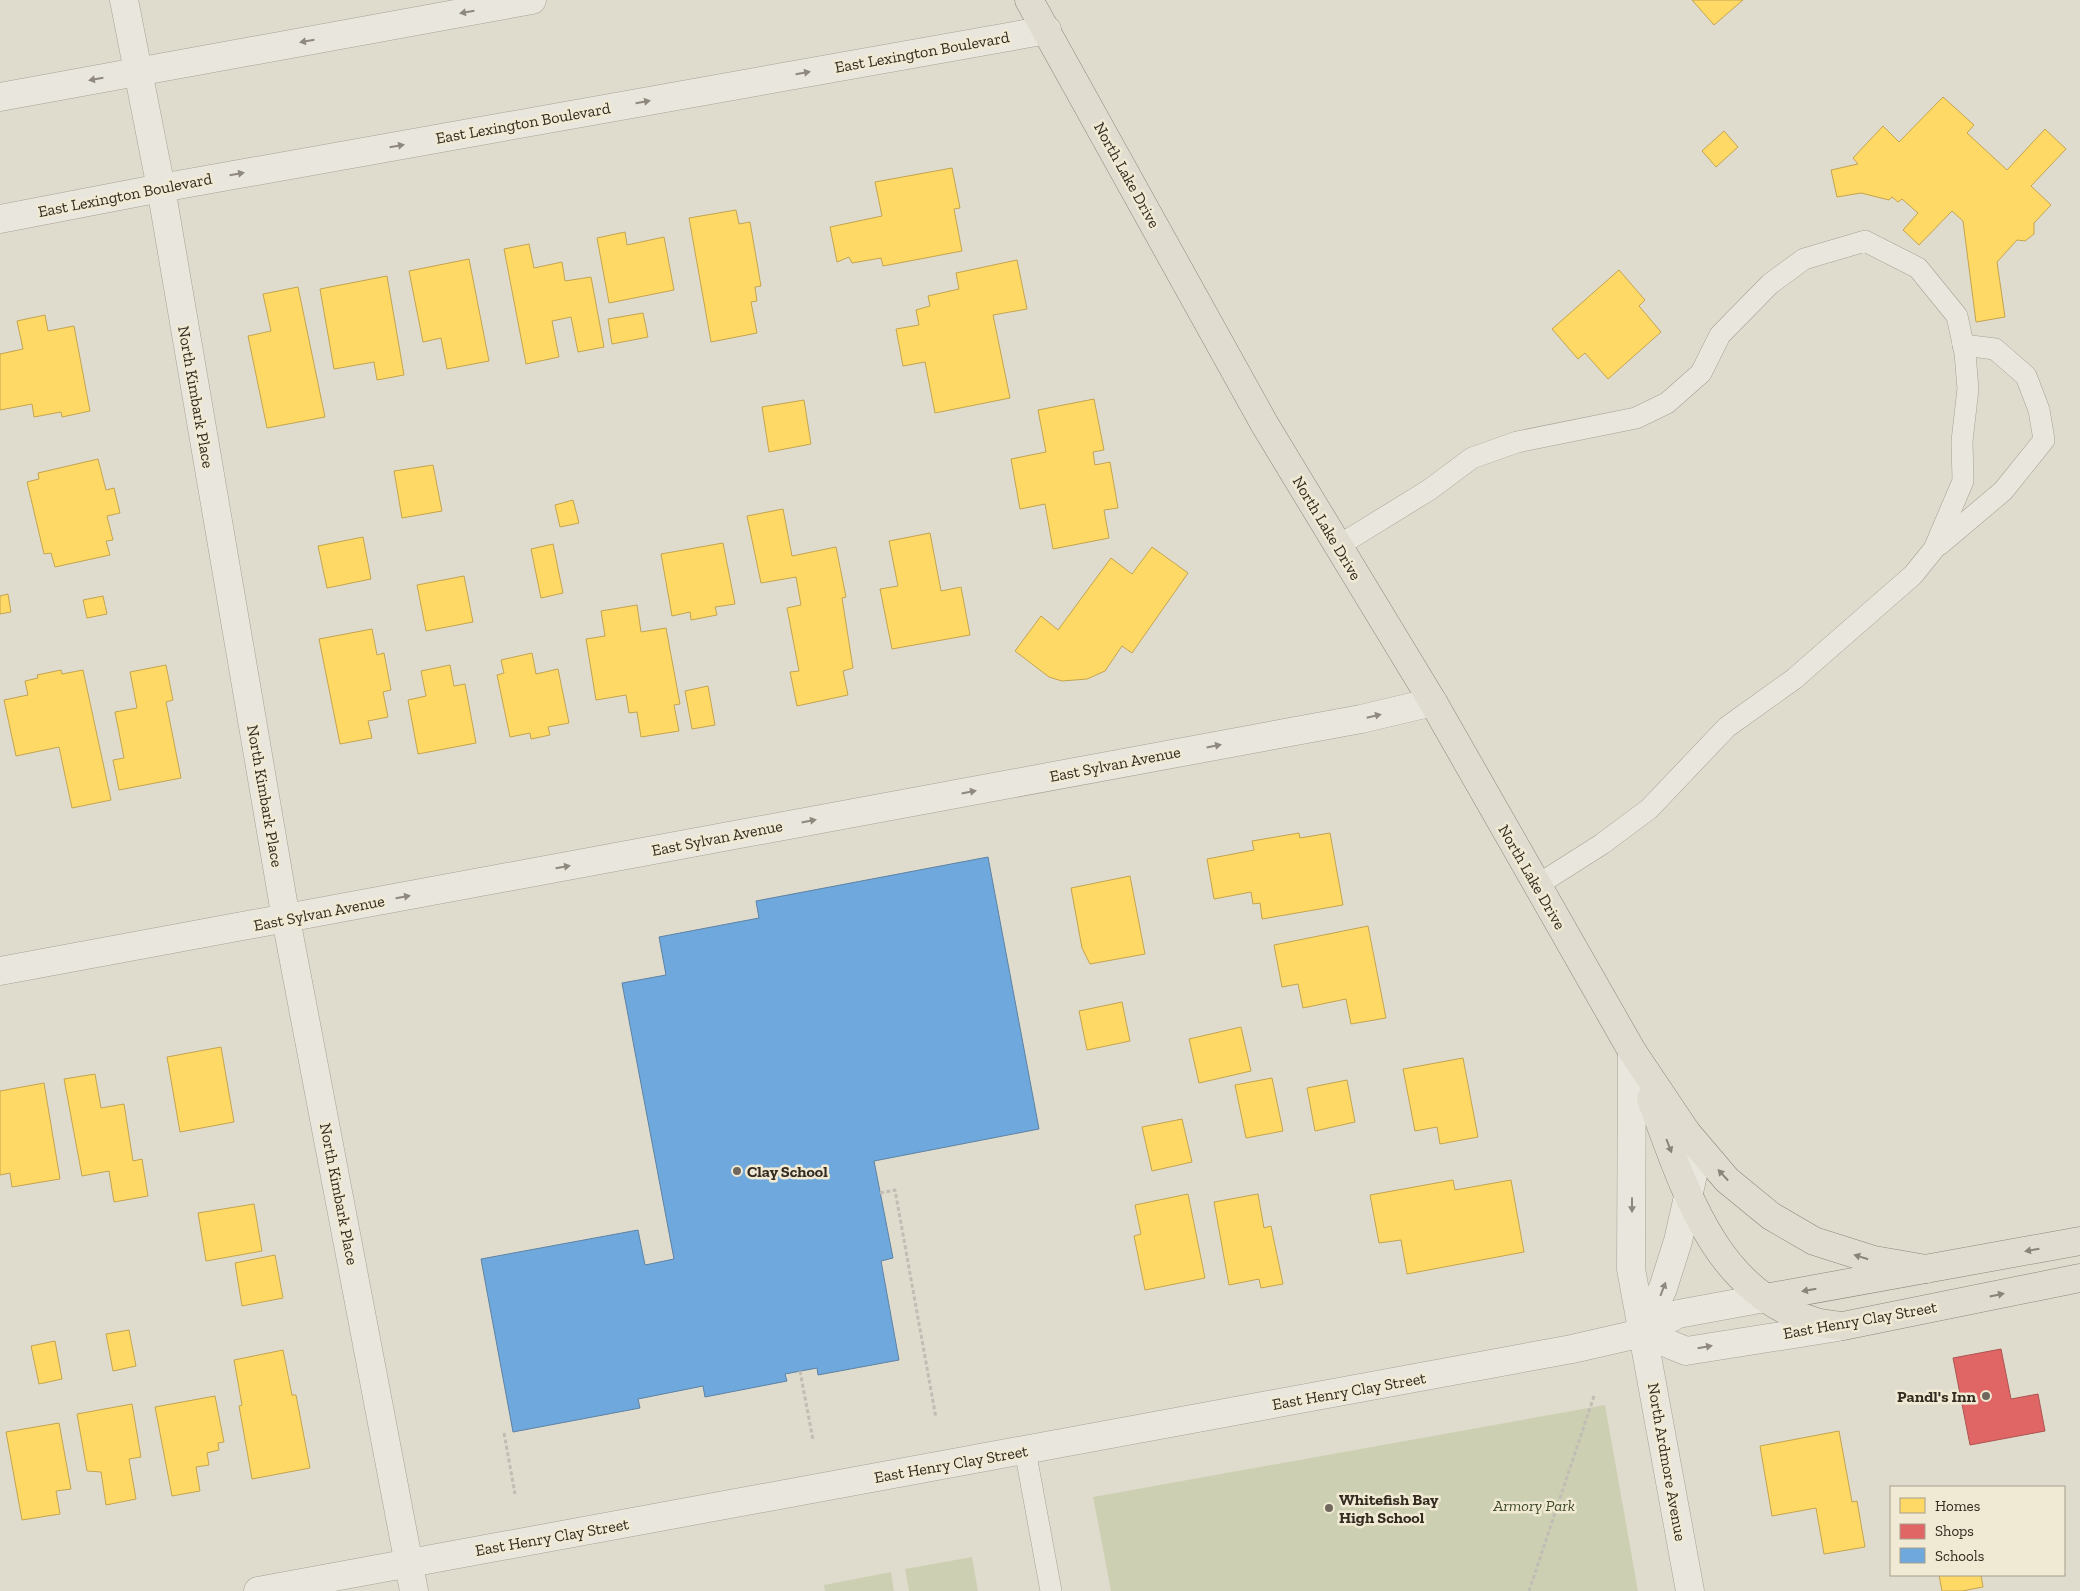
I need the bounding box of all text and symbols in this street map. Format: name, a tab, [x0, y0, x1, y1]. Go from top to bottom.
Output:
one-way arrow	[459, 8, 475, 16]
street label: East Lexington Boulevard	[833, 27, 1011, 77]
one-way arrow	[299, 37, 315, 45]
one-way arrow	[796, 69, 812, 77]
one-way arrow	[87, 75, 103, 83]
one-way arrow	[636, 97, 652, 105]
street label: East Lexington Boulevard	[434, 98, 612, 148]
street label: North Lake Drive	[1090, 119, 1164, 231]
one-way arrow	[389, 141, 405, 149]
street label: East Lexington Boulevard	[36, 169, 214, 221]
one-way arrow	[229, 170, 245, 178]
street label: North Kimbark Place	[174, 324, 218, 470]
street label: North Lake Drive	[1288, 473, 1366, 583]
one-way arrow	[1366, 712, 1381, 720]
street label: North Kimbark Place	[243, 723, 287, 869]
one-way arrow	[1207, 741, 1223, 749]
street label: East Sylvan Avenue	[1048, 742, 1182, 786]
one-way arrow	[961, 787, 977, 795]
street label: East Sylvan Avenue	[650, 816, 784, 860]
one-way arrow	[801, 817, 817, 825]
street label: North Lake Drive	[1494, 821, 1570, 933]
one-way arrow	[555, 863, 571, 871]
street label: East Sylvan Avenue	[252, 891, 386, 935]
one-way arrow	[396, 892, 412, 900]
street label: North Kimbark Place	[316, 1121, 362, 1267]
one-way arrow	[1665, 1139, 1673, 1153]
place label: Clay School	[747, 1162, 828, 1181]
marker: Clay School	[731, 1165, 743, 1177]
one-way arrow	[1717, 1170, 1729, 1182]
one-way arrow	[1628, 1197, 1636, 1213]
one-way arrow	[2024, 1246, 2040, 1254]
one-way arrow	[1854, 1252, 1869, 1260]
one-way arrow	[1659, 1282, 1667, 1296]
one-way arrow	[1801, 1287, 1817, 1295]
one-way arrow	[1989, 1290, 2005, 1298]
street label: East Henry Clay Street	[1782, 1297, 1938, 1343]
one-way arrow	[1697, 1343, 1713, 1351]
street label: East Henry Clay Street	[1271, 1368, 1427, 1414]
street label: North Ardmore Avenue	[1644, 1381, 1690, 1543]
place label: Pandl's Inn	[1897, 1387, 1977, 1406]
marker: Pandl's Inn	[1980, 1390, 1992, 1402]
street label: East Henry Clay Street	[873, 1441, 1029, 1487]
legend	[1890, 1486, 2065, 1576]
place label: Whitefish Bay High School	[1339, 1490, 1439, 1527]
park label: Armory Park	[1492, 1496, 1575, 1515]
text: Homes	[1935, 1497, 1980, 1515]
marker: Whitefish Bay High School	[1323, 1502, 1335, 1514]
street label: East Henry Clay Street	[474, 1514, 630, 1560]
text: Shops	[1935, 1522, 1974, 1540]
text: Schools	[1935, 1547, 1984, 1565]

